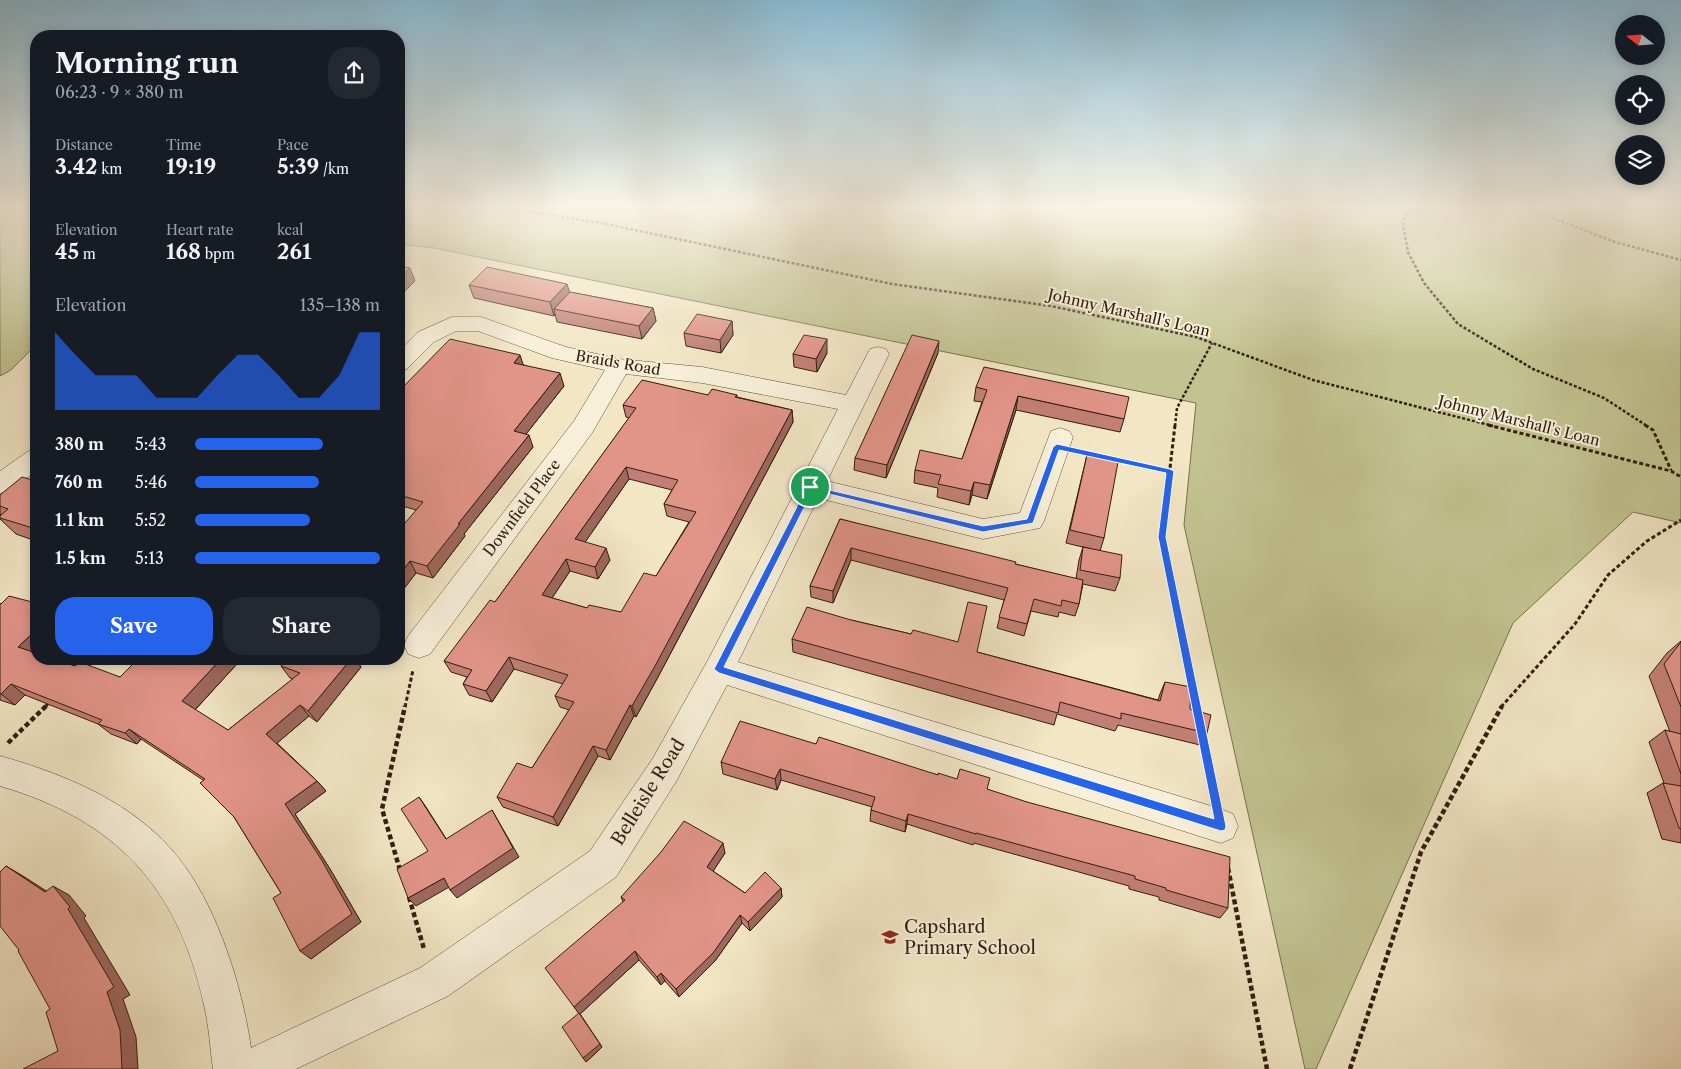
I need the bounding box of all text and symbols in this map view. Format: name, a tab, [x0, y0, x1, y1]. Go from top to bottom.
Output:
north arrow	[1615, 15, 1665, 65]
map controls	[1615, 15, 1665, 185]
text: Morning run	[55, 46, 239, 80]
button: share	[328, 47, 380, 99]
button: locate	[1615, 75, 1665, 125]
text: 06:23 · 9 × 380 m	[55, 82, 183, 102]
button: layers	[1615, 135, 1665, 185]
text: Distance	[55, 136, 113, 154]
text: Time	[166, 136, 201, 154]
text: Pace	[277, 136, 309, 154]
text: 3.42	[55, 154, 98, 179]
text: 19:19	[166, 154, 216, 179]
text: 5:39	[277, 154, 319, 179]
text: km	[98, 160, 122, 178]
text: /km	[319, 160, 349, 178]
text: Elevation	[55, 221, 118, 239]
text: Heart rate	[166, 221, 233, 239]
text: kcal	[277, 221, 303, 239]
text: 45	[55, 239, 79, 264]
text: 168	[166, 239, 201, 264]
text: 261	[277, 239, 311, 264]
text: m	[79, 245, 96, 263]
text: bpm	[201, 245, 235, 263]
street label: Johnny Marshall's Loan	[1044, 284, 1213, 341]
text: Elevation	[55, 295, 126, 315]
text: 135–138 m	[300, 295, 380, 315]
street label: Braids Road	[574, 346, 662, 379]
street label: Johnny Marshall's Loan	[1434, 391, 1603, 450]
text: 380 m	[55, 434, 104, 454]
text: 5:43	[135, 434, 166, 454]
street label: Downfield Place	[479, 455, 564, 560]
pin	[789, 466, 831, 508]
text: 760 m	[55, 472, 103, 492]
text: 5:46	[135, 472, 167, 492]
icon: arrive	[796, 473, 824, 501]
text: 1.1 km	[55, 510, 104, 530]
text: 5:52	[135, 510, 166, 530]
text: 1.5 km	[55, 548, 106, 568]
text: 5:13	[135, 548, 164, 568]
button: Save	[55, 597, 213, 655]
button: Share	[223, 597, 380, 655]
street label: Belleisle Road	[606, 735, 690, 849]
place label: Capshard Primary School	[904, 916, 1036, 959]
school or university icon: Capshard Primary School	[880, 927, 900, 947]

